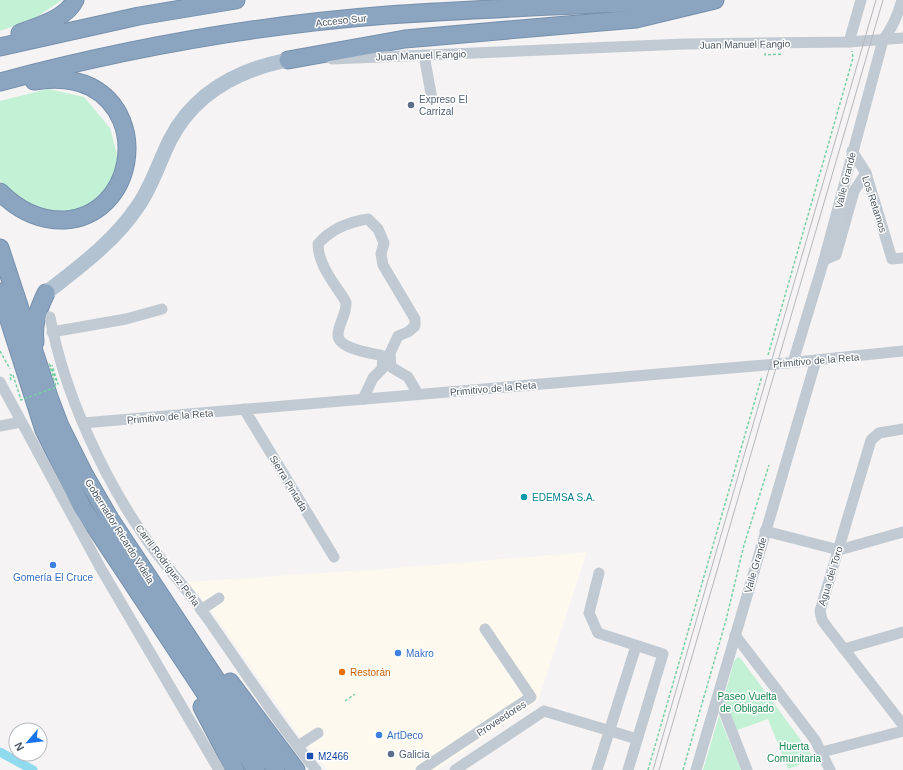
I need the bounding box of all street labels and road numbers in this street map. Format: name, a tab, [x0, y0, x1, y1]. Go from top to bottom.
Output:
street label: Acceso Sur	[315, 12, 368, 29]
street label: Juan Manuel Fangio	[700, 38, 791, 51]
street label: Juan Manuel Fangio	[376, 48, 467, 63]
street label: Valle Grande	[833, 150, 858, 209]
street label: Los Retamos	[860, 174, 889, 234]
street label: Primitivo de la Reta	[772, 351, 860, 370]
street label: Primitivo de la Reta	[449, 379, 537, 398]
street label: Primitivo de la Reta	[126, 407, 214, 426]
street label: Sierra Pintada	[268, 453, 310, 514]
street label: Gobernador Ricardo Videla	[83, 477, 157, 586]
street label: Carril Rodríguez Peña	[133, 522, 202, 608]
street label: Valle Grande	[742, 536, 769, 594]
street label: Agua del Toro	[816, 545, 845, 607]
street label: Proveedores	[474, 698, 528, 738]

